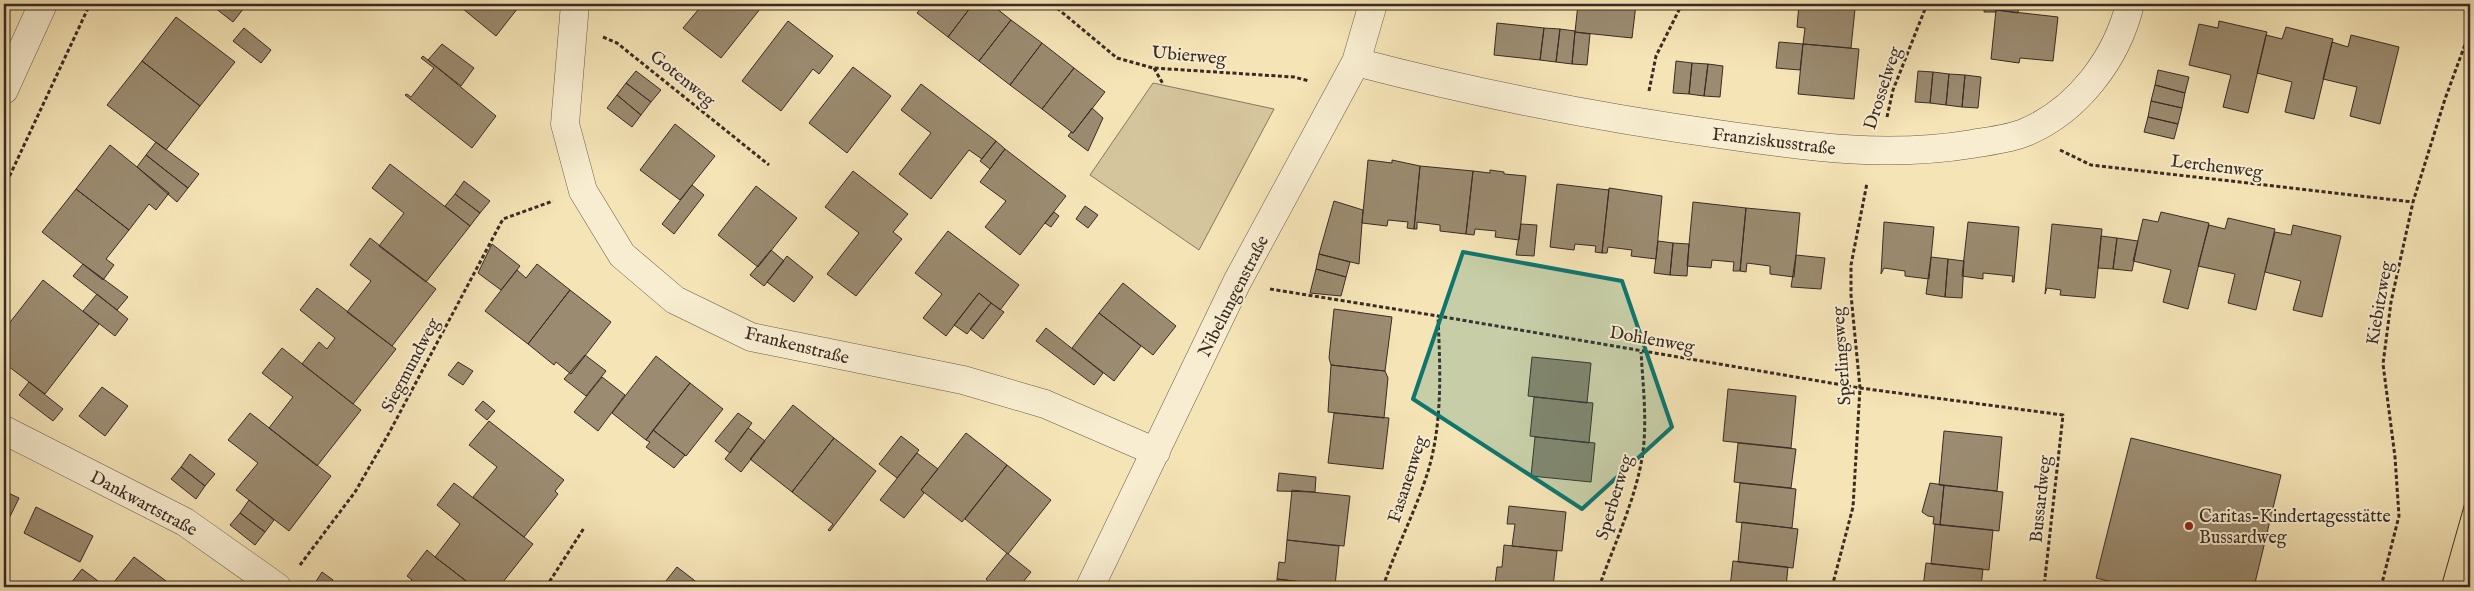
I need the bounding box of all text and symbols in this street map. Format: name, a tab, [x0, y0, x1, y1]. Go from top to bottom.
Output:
street label: Ubierweg	[1151, 42, 1227, 71]
street label: Drosselweg	[1859, 44, 1908, 133]
street label: Gotenweg	[645, 46, 720, 113]
street label: Franziskusstraße	[1711, 123, 1837, 161]
street label: Lerchenweg	[2170, 150, 2264, 185]
street label: Nibelungenstraße	[1194, 232, 1275, 362]
street label: Kiebitzweg	[2362, 259, 2399, 347]
street label: Sperlingsweg	[1828, 305, 1857, 406]
street label: Siegmundweg	[377, 314, 446, 417]
street label: Frankenstraße	[742, 322, 851, 371]
street label: Dohlenweg	[1607, 322, 1696, 359]
street label: Fasanenweg	[1384, 433, 1433, 526]
street label: Sperberweg	[1592, 452, 1639, 543]
street label: Bussardweg	[2025, 454, 2058, 544]
street label: Dankwartstraße	[86, 466, 201, 542]
place label: Caritas-Kindertagesstätte Bussardweg	[2199, 506, 2391, 550]
marker: Caritas-Kindertagesstätte Bussardweg	[2183, 520, 2195, 532]

